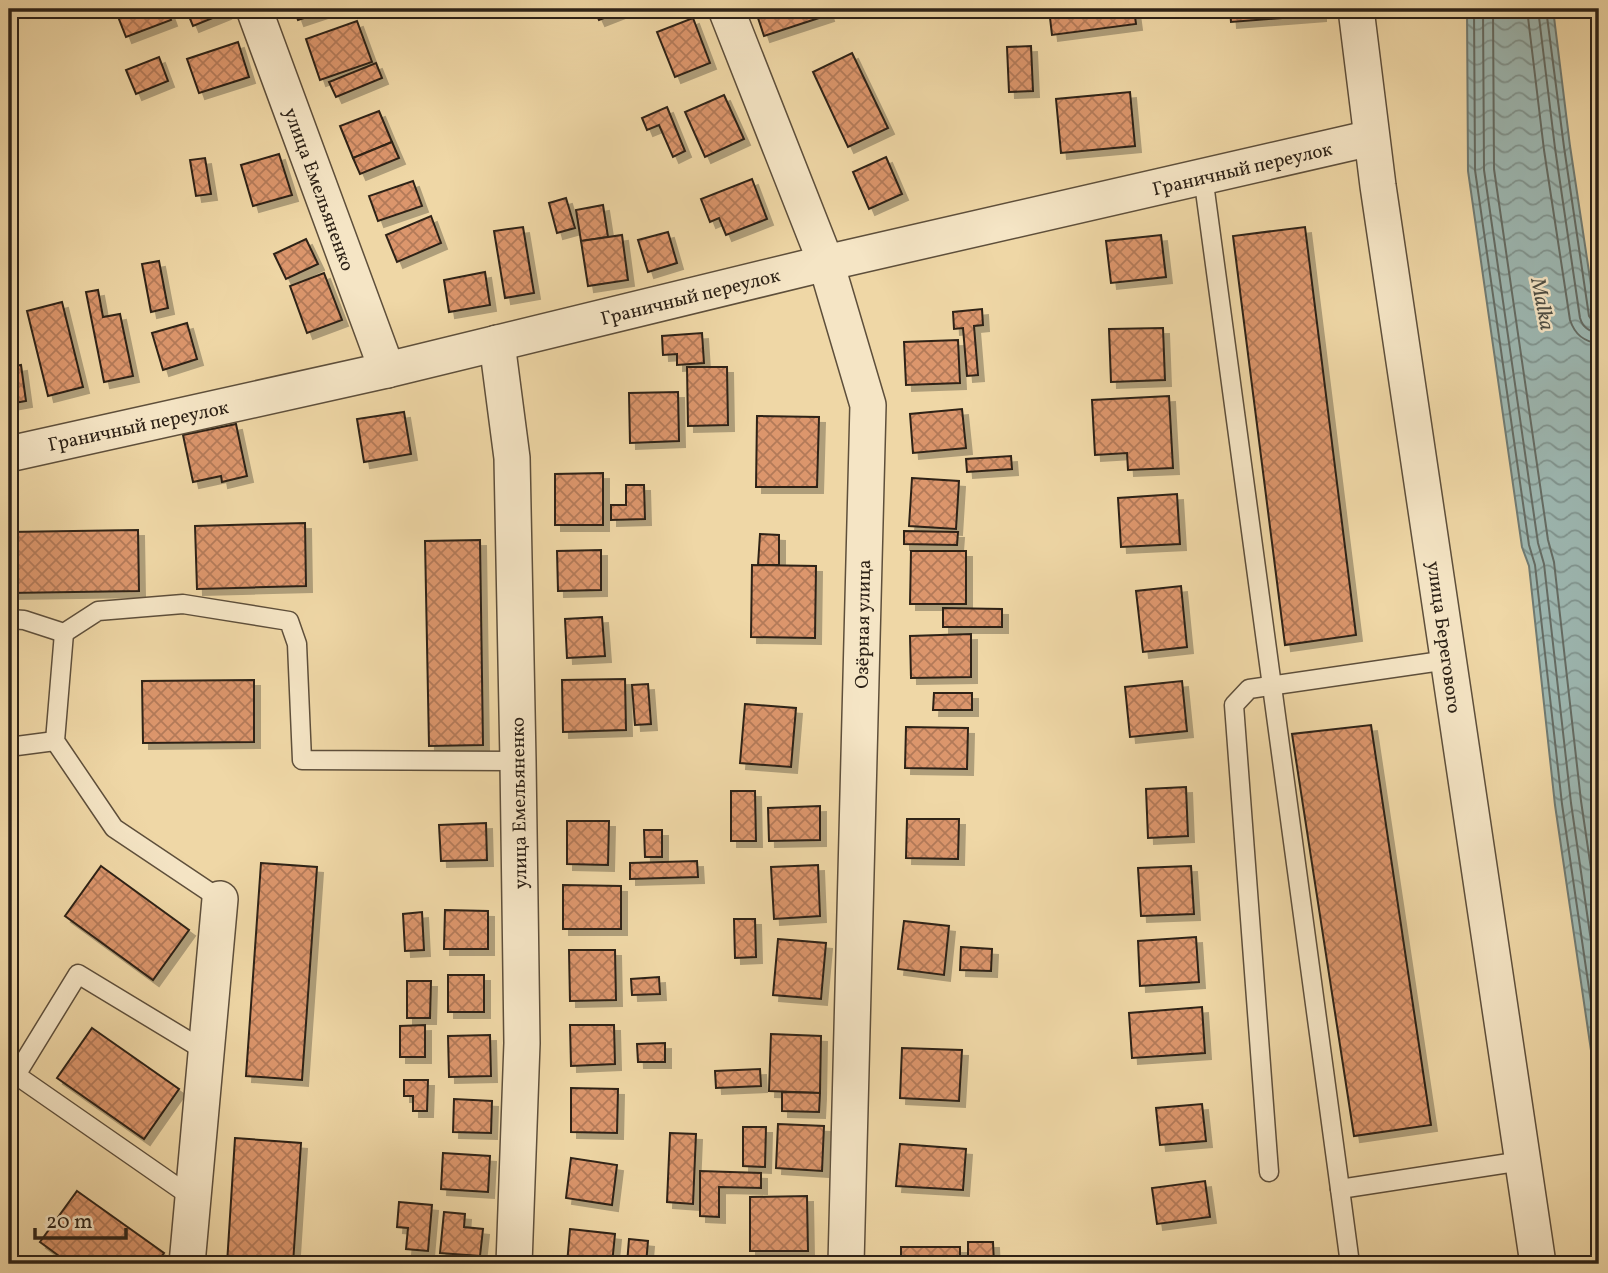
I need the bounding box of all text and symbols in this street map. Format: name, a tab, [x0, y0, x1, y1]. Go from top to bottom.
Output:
street label: улица Емельяненко	[276, 104, 360, 275]
street label: Граничный переулок	[1150, 137, 1335, 203]
street label: Граничный переулок	[598, 263, 783, 333]
water label: Malka	[1522, 275, 1561, 333]
street label: Граничный переулок	[46, 395, 231, 459]
street label: Озёрная улица	[850, 559, 878, 689]
street label: улица Берегового	[1419, 559, 1467, 715]
street label: улица Емельяненко	[505, 717, 534, 889]
scale bar	[35, 1196, 126, 1240]
text: 20 m	[46, 1208, 92, 1237]

